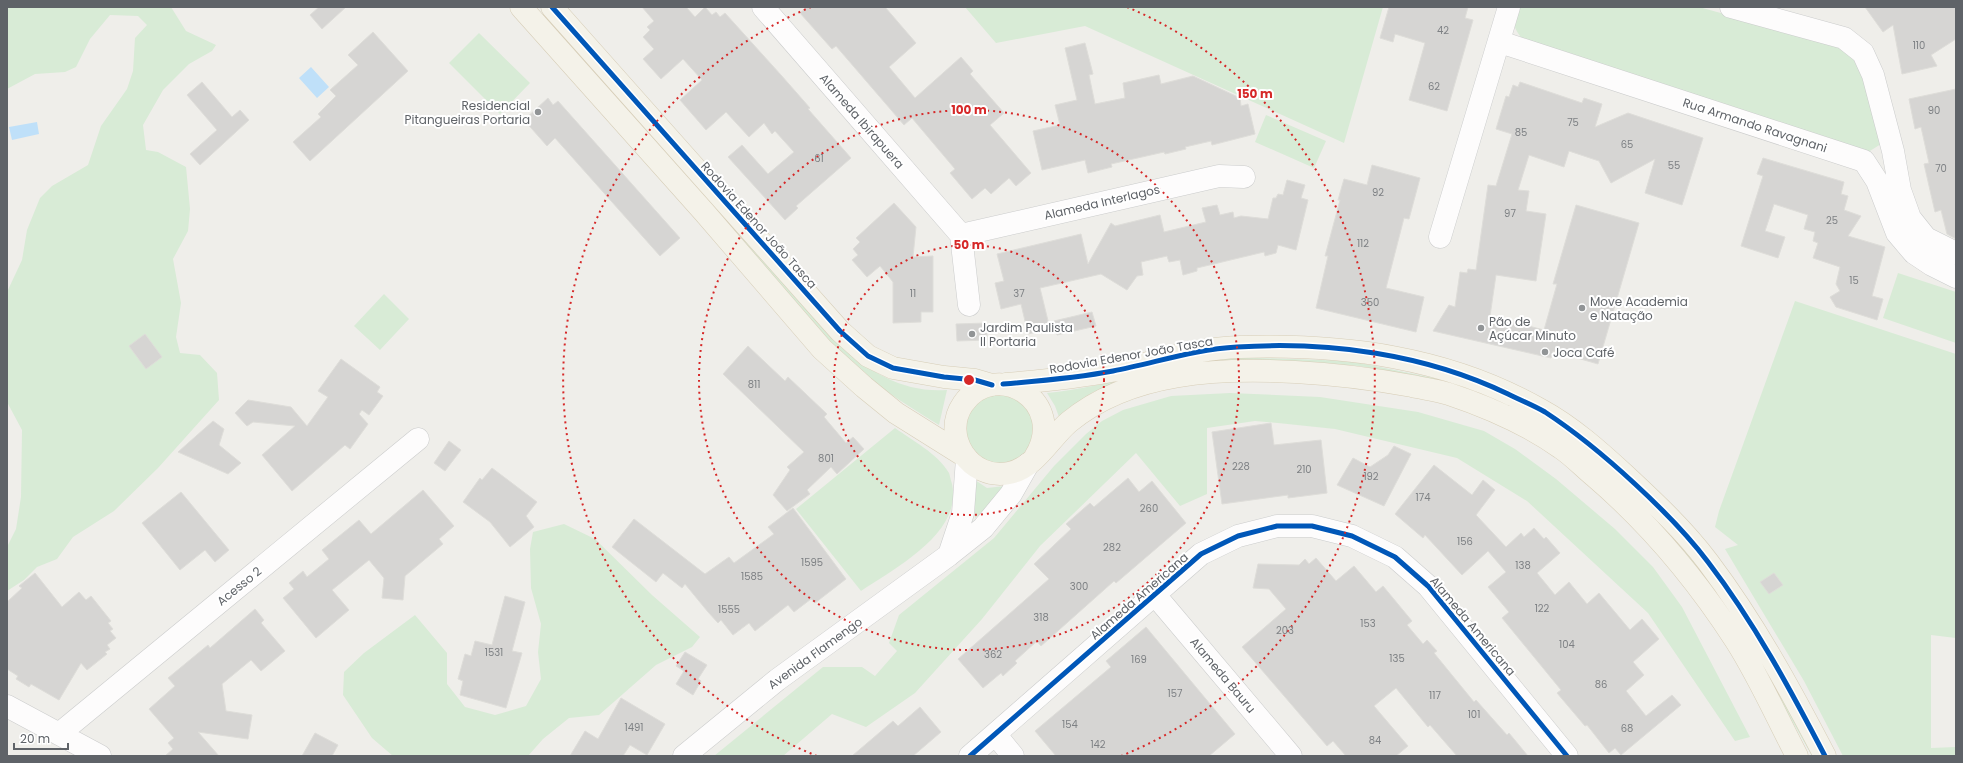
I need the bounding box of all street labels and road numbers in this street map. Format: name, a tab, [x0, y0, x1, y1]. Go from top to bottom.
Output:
street label: Alameda Ibirapuera	[816, 70, 908, 172]
street label: Rua Armando Ravagnani	[1681, 94, 1829, 156]
street label: Rodovia Edenor João Tasca	[697, 158, 821, 292]
street label: Alameda Interlagos	[1042, 180, 1162, 224]
street label: Rodovia Edenor João Tasca	[1048, 332, 1214, 378]
street label: Alameda Americana	[1086, 549, 1192, 643]
street label: Acesso 2	[213, 563, 265, 609]
street label: Alameda Americana	[1426, 573, 1520, 679]
street label: Avenida Flamengo	[764, 613, 866, 693]
street label: Alameda Bauru	[1186, 634, 1260, 716]

